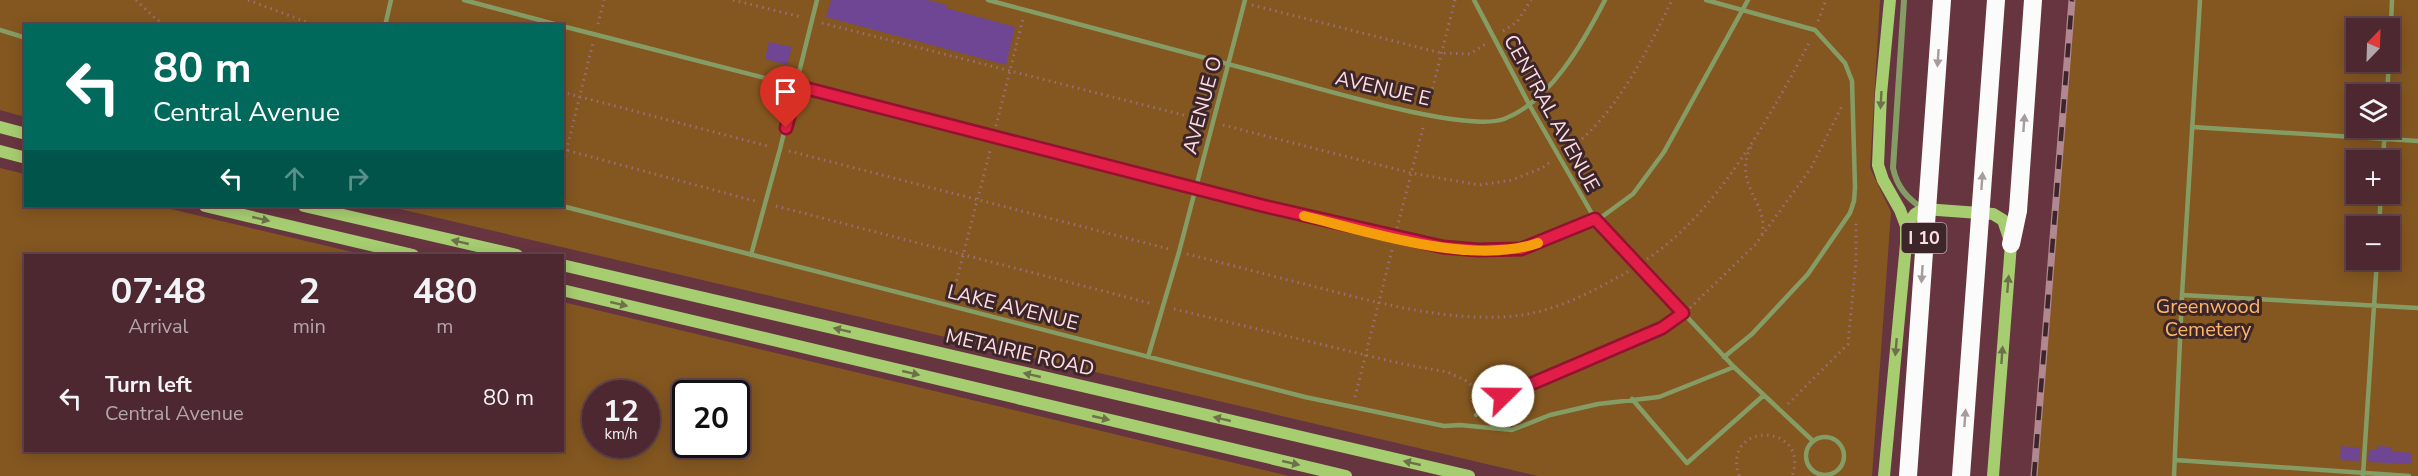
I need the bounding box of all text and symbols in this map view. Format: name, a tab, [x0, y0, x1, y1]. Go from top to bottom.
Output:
north arrow	[2346, 18, 2400, 72]
map controls	[2346, 18, 2400, 270]
street label: CENTRAL AVENUE	[1497, 30, 1606, 197]
text: 80 m	[153, 40, 252, 97]
icon: left	[54, 48, 132, 126]
one-way arrow	[1933, 49, 1943, 68]
street label: AVENUE O	[1176, 53, 1229, 157]
street label: AVENUE E	[1333, 64, 1433, 113]
pin	[760, 66, 811, 128]
icon: arrive	[769, 75, 802, 108]
button: layers	[2346, 84, 2400, 138]
one-way arrow	[1876, 91, 1886, 110]
text: Central Avenue	[153, 94, 340, 131]
one-way arrow	[2020, 114, 2029, 133]
button: +	[2346, 150, 2400, 204]
icon: left	[215, 162, 248, 195]
icon: ahead	[278, 162, 311, 195]
icon: right	[341, 162, 374, 195]
one-way arrow	[1977, 172, 1987, 191]
one-way arrow	[252, 215, 271, 224]
button: −	[2346, 216, 2400, 270]
road number: I 10	[1902, 223, 1946, 253]
one-way arrow	[451, 236, 470, 246]
one-way arrow	[1917, 264, 1926, 283]
text: 07:48	[111, 267, 206, 316]
text: 2	[298, 267, 320, 316]
text: 480	[412, 267, 477, 316]
one-way arrow	[2003, 274, 2013, 293]
street label: LAKE AVENUE	[944, 278, 1081, 337]
park label: Greenwood Cemetery	[2156, 293, 2260, 343]
one-way arrow	[610, 299, 629, 309]
text: Arrival	[128, 313, 188, 340]
text: min	[293, 313, 326, 340]
text: m	[436, 313, 453, 340]
street label: METAIRIE ROAD	[943, 322, 1097, 383]
one-way arrow	[833, 325, 852, 335]
one-way arrow	[1891, 338, 1901, 357]
one-way arrow	[1997, 345, 2007, 364]
position arrow	[1471, 364, 1535, 428]
one-way arrow	[902, 369, 921, 378]
one-way arrow	[1023, 369, 1042, 379]
text: Turn left	[105, 370, 192, 400]
speed limit sign: 20	[672, 380, 750, 458]
icon: left	[54, 382, 87, 415]
text: 80 m	[483, 383, 534, 413]
text: 12	[603, 391, 639, 432]
text: Central Avenue	[105, 400, 244, 427]
one-way arrow	[1960, 408, 1970, 427]
one-way arrow	[1213, 413, 1232, 423]
one-way arrow	[1092, 414, 1111, 423]
text: km/h	[604, 424, 638, 444]
one-way arrow	[1403, 457, 1421, 467]
one-way arrow	[1282, 458, 1300, 468]

